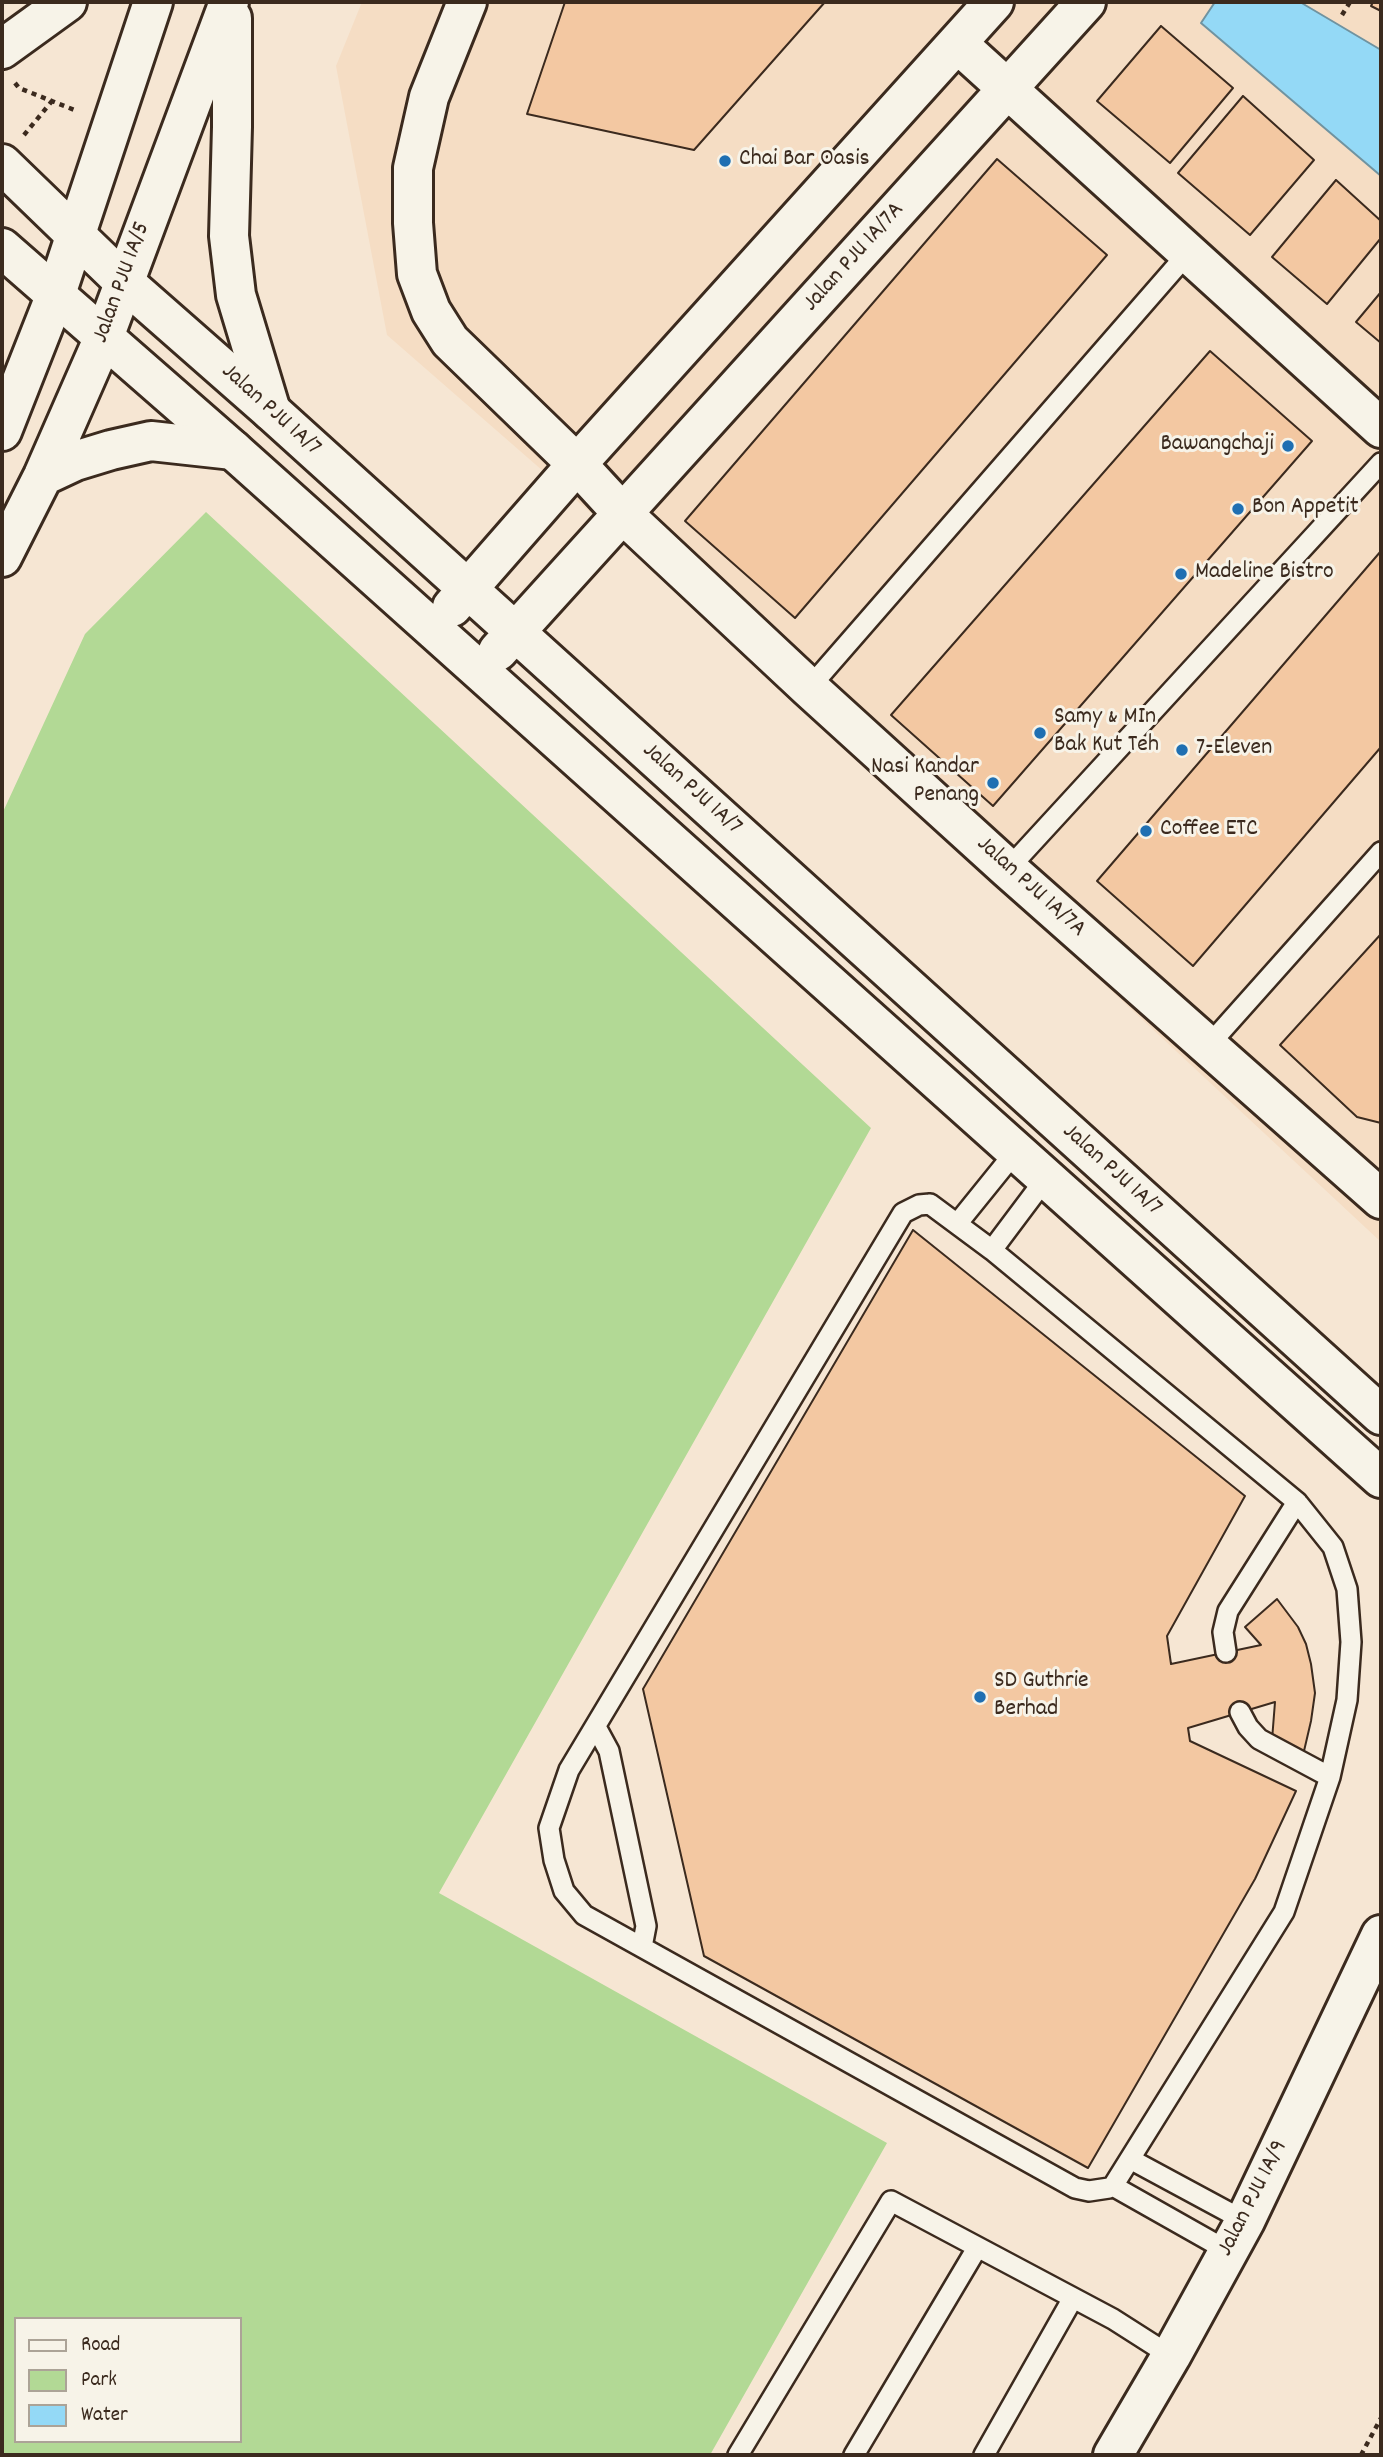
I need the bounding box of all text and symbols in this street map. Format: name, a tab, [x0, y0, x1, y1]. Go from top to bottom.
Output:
place label: Chai Bar Oasis	[739, 147, 870, 175]
marker: Chai Bar Oasis	[717, 153, 733, 169]
street label: Jalan PJU 1A/7A	[798, 197, 912, 319]
street label: Jalan PJU 1A/5	[88, 219, 158, 347]
street label: Jalan PJU 1A/7	[214, 359, 326, 463]
place label: Bawangchaji	[1160, 432, 1274, 460]
marker: Bawangchaji	[1280, 438, 1296, 454]
place label: Bon Appetit	[1252, 495, 1359, 523]
marker: Bon Appetit	[1230, 501, 1246, 517]
place label: Madeline Bistro	[1195, 560, 1334, 588]
marker: Madeline Bistro	[1173, 566, 1189, 582]
place label: Samy & MIn Bak Kut Teh	[1054, 705, 1159, 761]
marker: Samy & MIn Bak Kut Teh	[1032, 725, 1048, 741]
place label: 7-Eleven	[1196, 736, 1272, 764]
street label: Jalan PJU 1A/7	[635, 738, 747, 842]
marker: 7-Eleven	[1174, 742, 1190, 758]
place label: Nasi Kandar Penang	[871, 755, 979, 811]
marker: Nasi Kandar Penang	[985, 775, 1001, 791]
place label: Coffee ETC	[1160, 817, 1258, 845]
marker: Coffee ETC	[1138, 823, 1154, 839]
street label: Jalan PJU 1A/7A	[969, 831, 1091, 945]
street label: Jalan PJU 1A/7	[1055, 1119, 1167, 1223]
place label: SD Guthrie Berhad	[994, 1669, 1089, 1725]
marker: SD Guthrie Berhad	[972, 1689, 988, 1705]
street label: Jalan PJU 1A/9	[1212, 2136, 1296, 2262]
legend	[14, 2317, 242, 2443]
text: Road	[81, 2331, 120, 2361]
text: Park	[81, 2366, 117, 2396]
text: Water	[81, 2401, 128, 2431]

